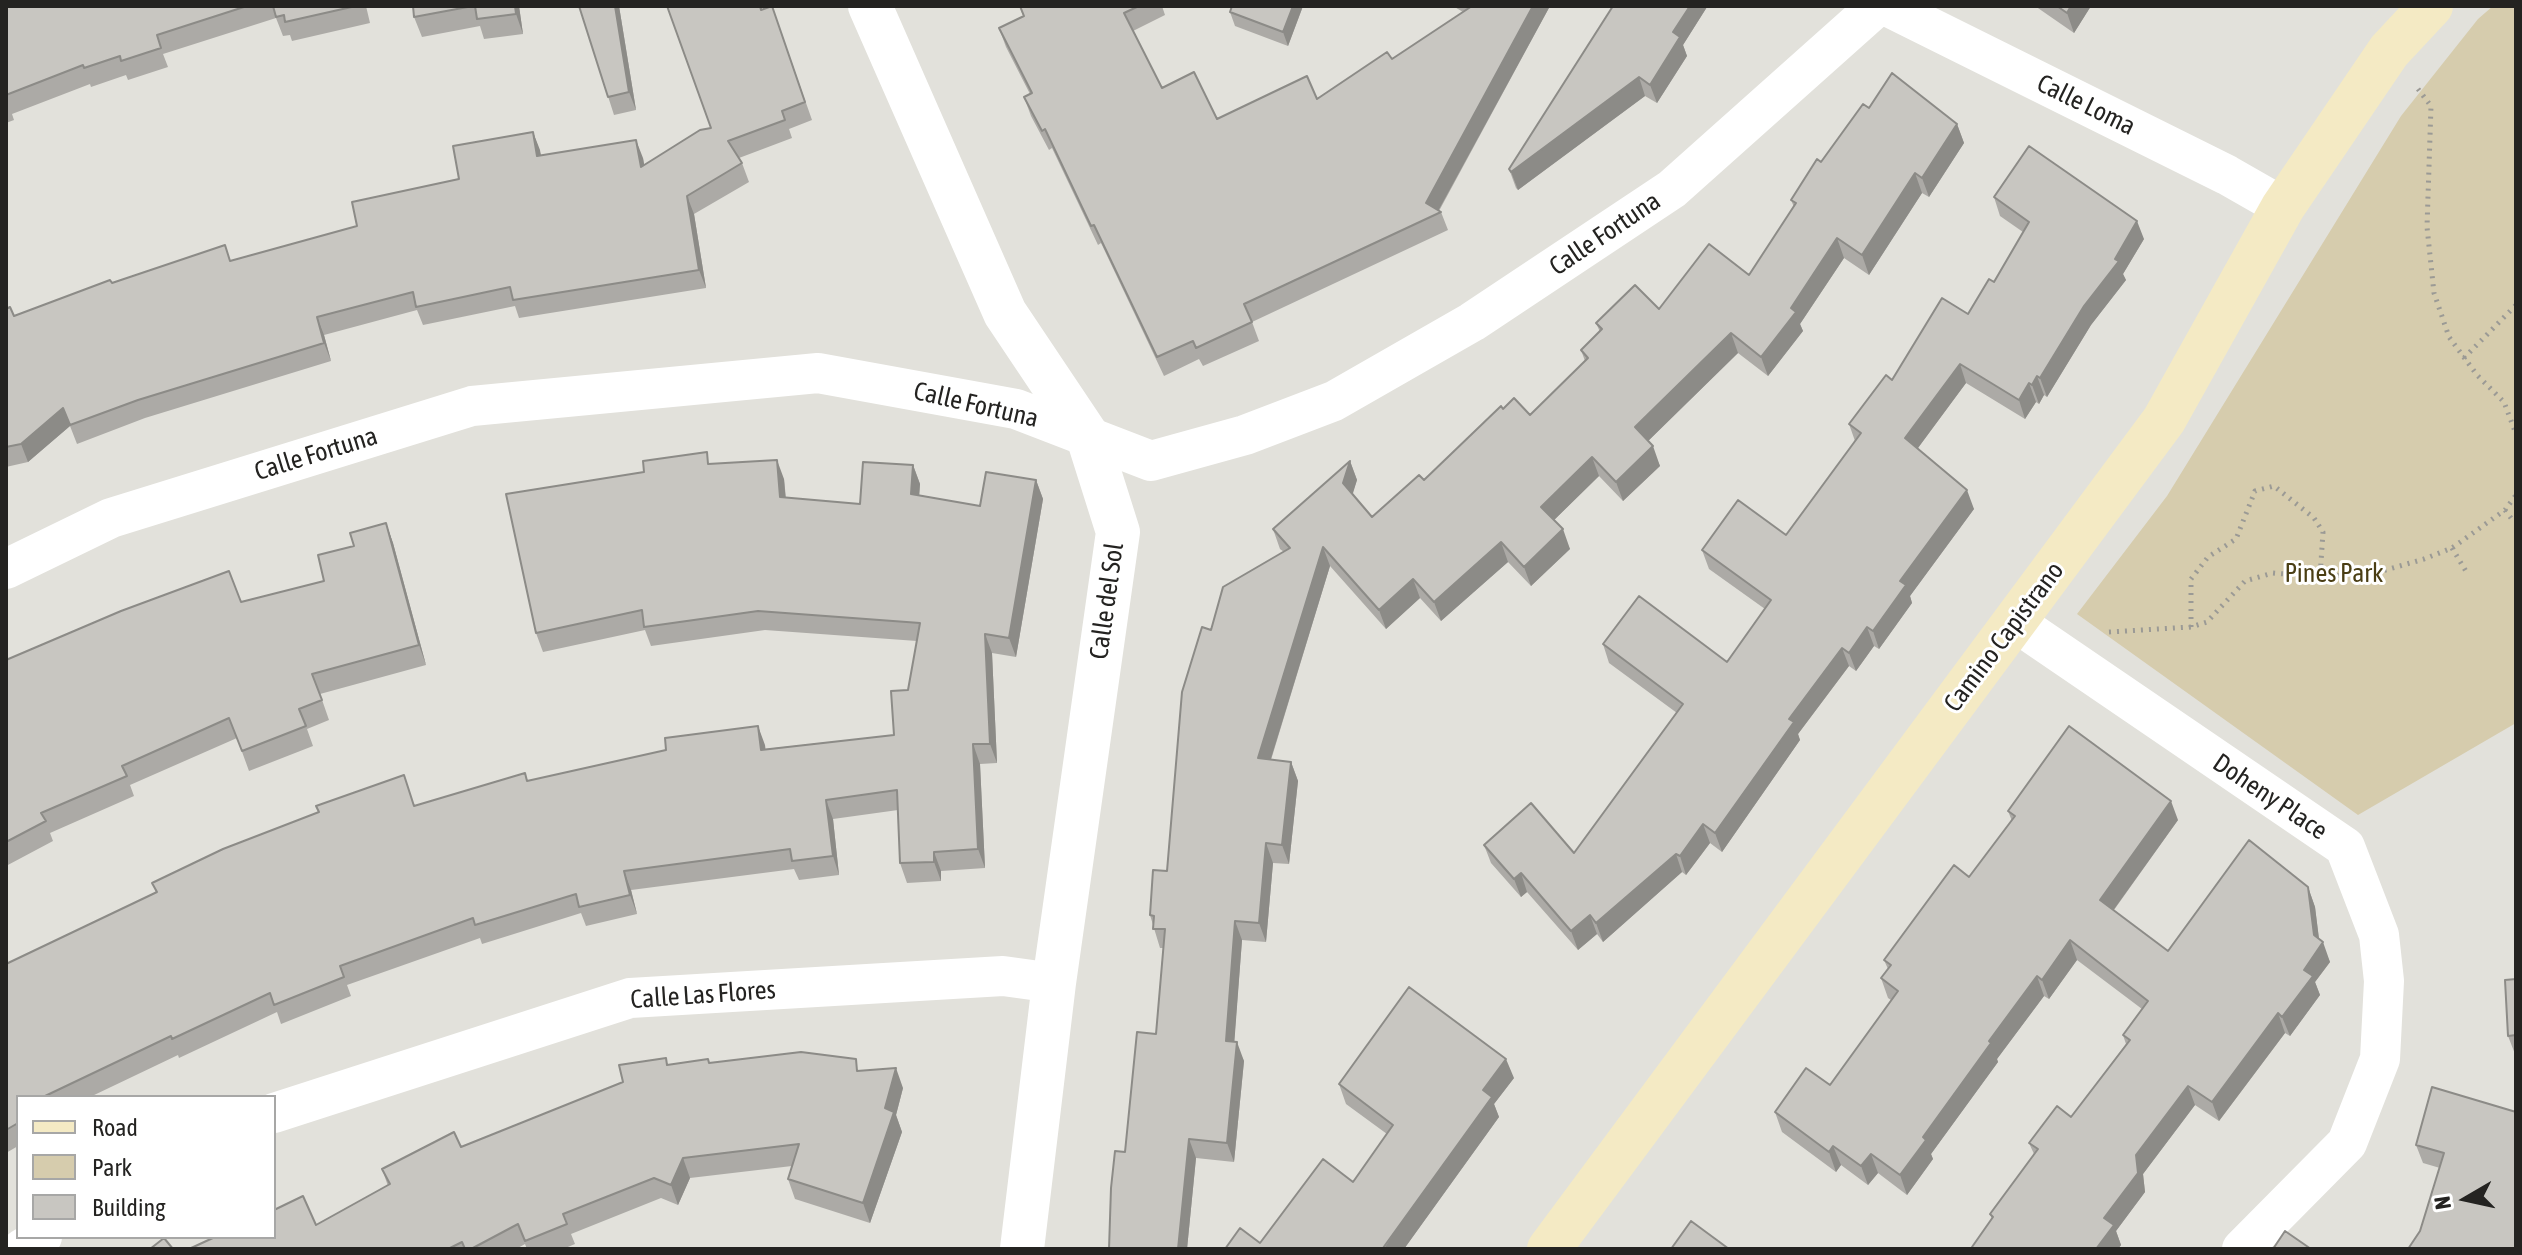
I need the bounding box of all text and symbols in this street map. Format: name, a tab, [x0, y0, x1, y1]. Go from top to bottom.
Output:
street label: Calle Loma	[2032, 68, 2140, 142]
street label: Calle Fortuna	[1544, 186, 1666, 282]
street label: Calle Fortuna	[911, 376, 1041, 434]
street label: Calle Fortuna	[251, 421, 381, 487]
street label: Calle del Sol	[1083, 541, 1131, 661]
street label: Camino Capistrano	[1937, 556, 2071, 718]
park label: Pines Park	[2285, 558, 2383, 590]
street label: Doheny Place	[2207, 747, 2333, 847]
street label: Calle Las Flores	[629, 974, 777, 1016]
legend	[16, 1095, 276, 1239]
text: Road	[92, 1114, 138, 1141]
text: Park	[92, 1154, 132, 1181]
north arrow	[2426, 1159, 2506, 1239]
text: Building	[92, 1194, 165, 1221]
text: N	[2428, 1194, 2456, 1211]

